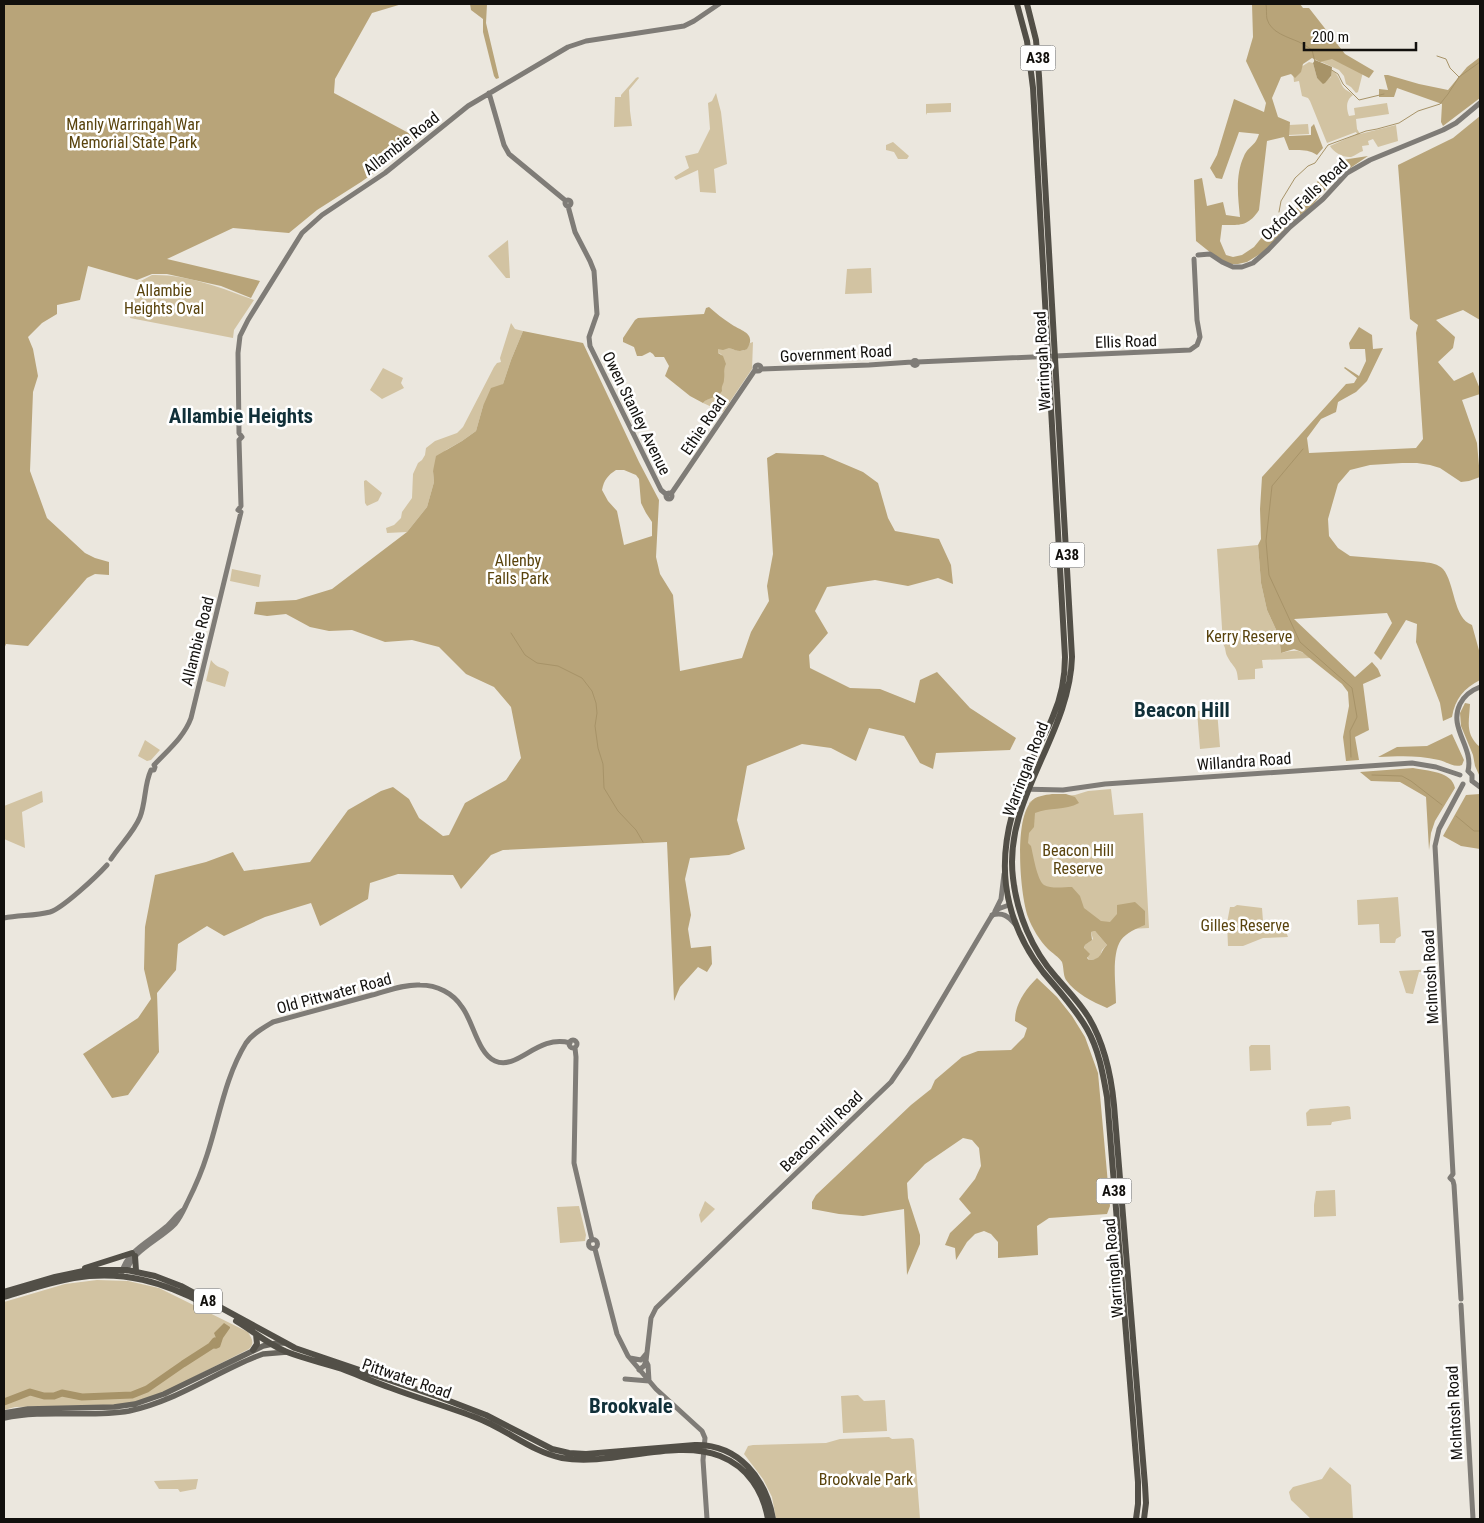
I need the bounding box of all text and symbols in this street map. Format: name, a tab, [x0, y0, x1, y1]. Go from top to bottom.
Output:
scale bar	[1304, 20, 1416, 52]
text: 200 m	[1312, 28, 1349, 46]
road number: A38	[1020, 46, 1056, 70]
street label: Allambie Road	[360, 108, 443, 179]
park label: Manly Warringah War Memorial State Park	[66, 115, 200, 152]
street label: Oxford Falls Road	[1257, 154, 1352, 244]
park label: Allambie Heights Oval	[124, 281, 204, 318]
street label: Warringah Road	[1030, 311, 1055, 411]
street label: Ellis Road	[1095, 331, 1157, 352]
street label: Government Road	[780, 341, 892, 366]
street label: Owen Stanley Avenue	[598, 348, 675, 478]
street label: Ethie Road	[677, 392, 730, 459]
district label: Allambie Heights	[169, 404, 313, 428]
road number: A38	[1050, 542, 1084, 568]
park label: Allenby Falls Park	[487, 551, 550, 588]
street label: Allambie Road	[177, 595, 218, 688]
park label: Kerry Reserve	[1206, 627, 1292, 646]
district label: Beacon Hill	[1134, 698, 1230, 722]
street label: Warringah Road	[999, 719, 1052, 819]
street label: Willandra Road	[1196, 749, 1292, 774]
park label: Beacon Hill Reserve	[1042, 841, 1114, 878]
park label: Gilles Reserve	[1201, 916, 1289, 935]
street label: McIntosh Road	[1419, 929, 1442, 1025]
street label: Old Pittwater Road	[275, 969, 394, 1018]
street label: Beacon Hill Road	[776, 1087, 867, 1176]
road number: A38	[1096, 1178, 1132, 1204]
street label: Warringah Road	[1100, 1217, 1127, 1319]
road number: A8	[194, 1288, 222, 1314]
street label: Pittwater Road	[360, 1354, 454, 1403]
street label: McIntosh Road	[1443, 1365, 1466, 1461]
district label: Brookvale	[589, 1394, 673, 1418]
park label: Brookvale Park	[819, 1470, 914, 1489]

